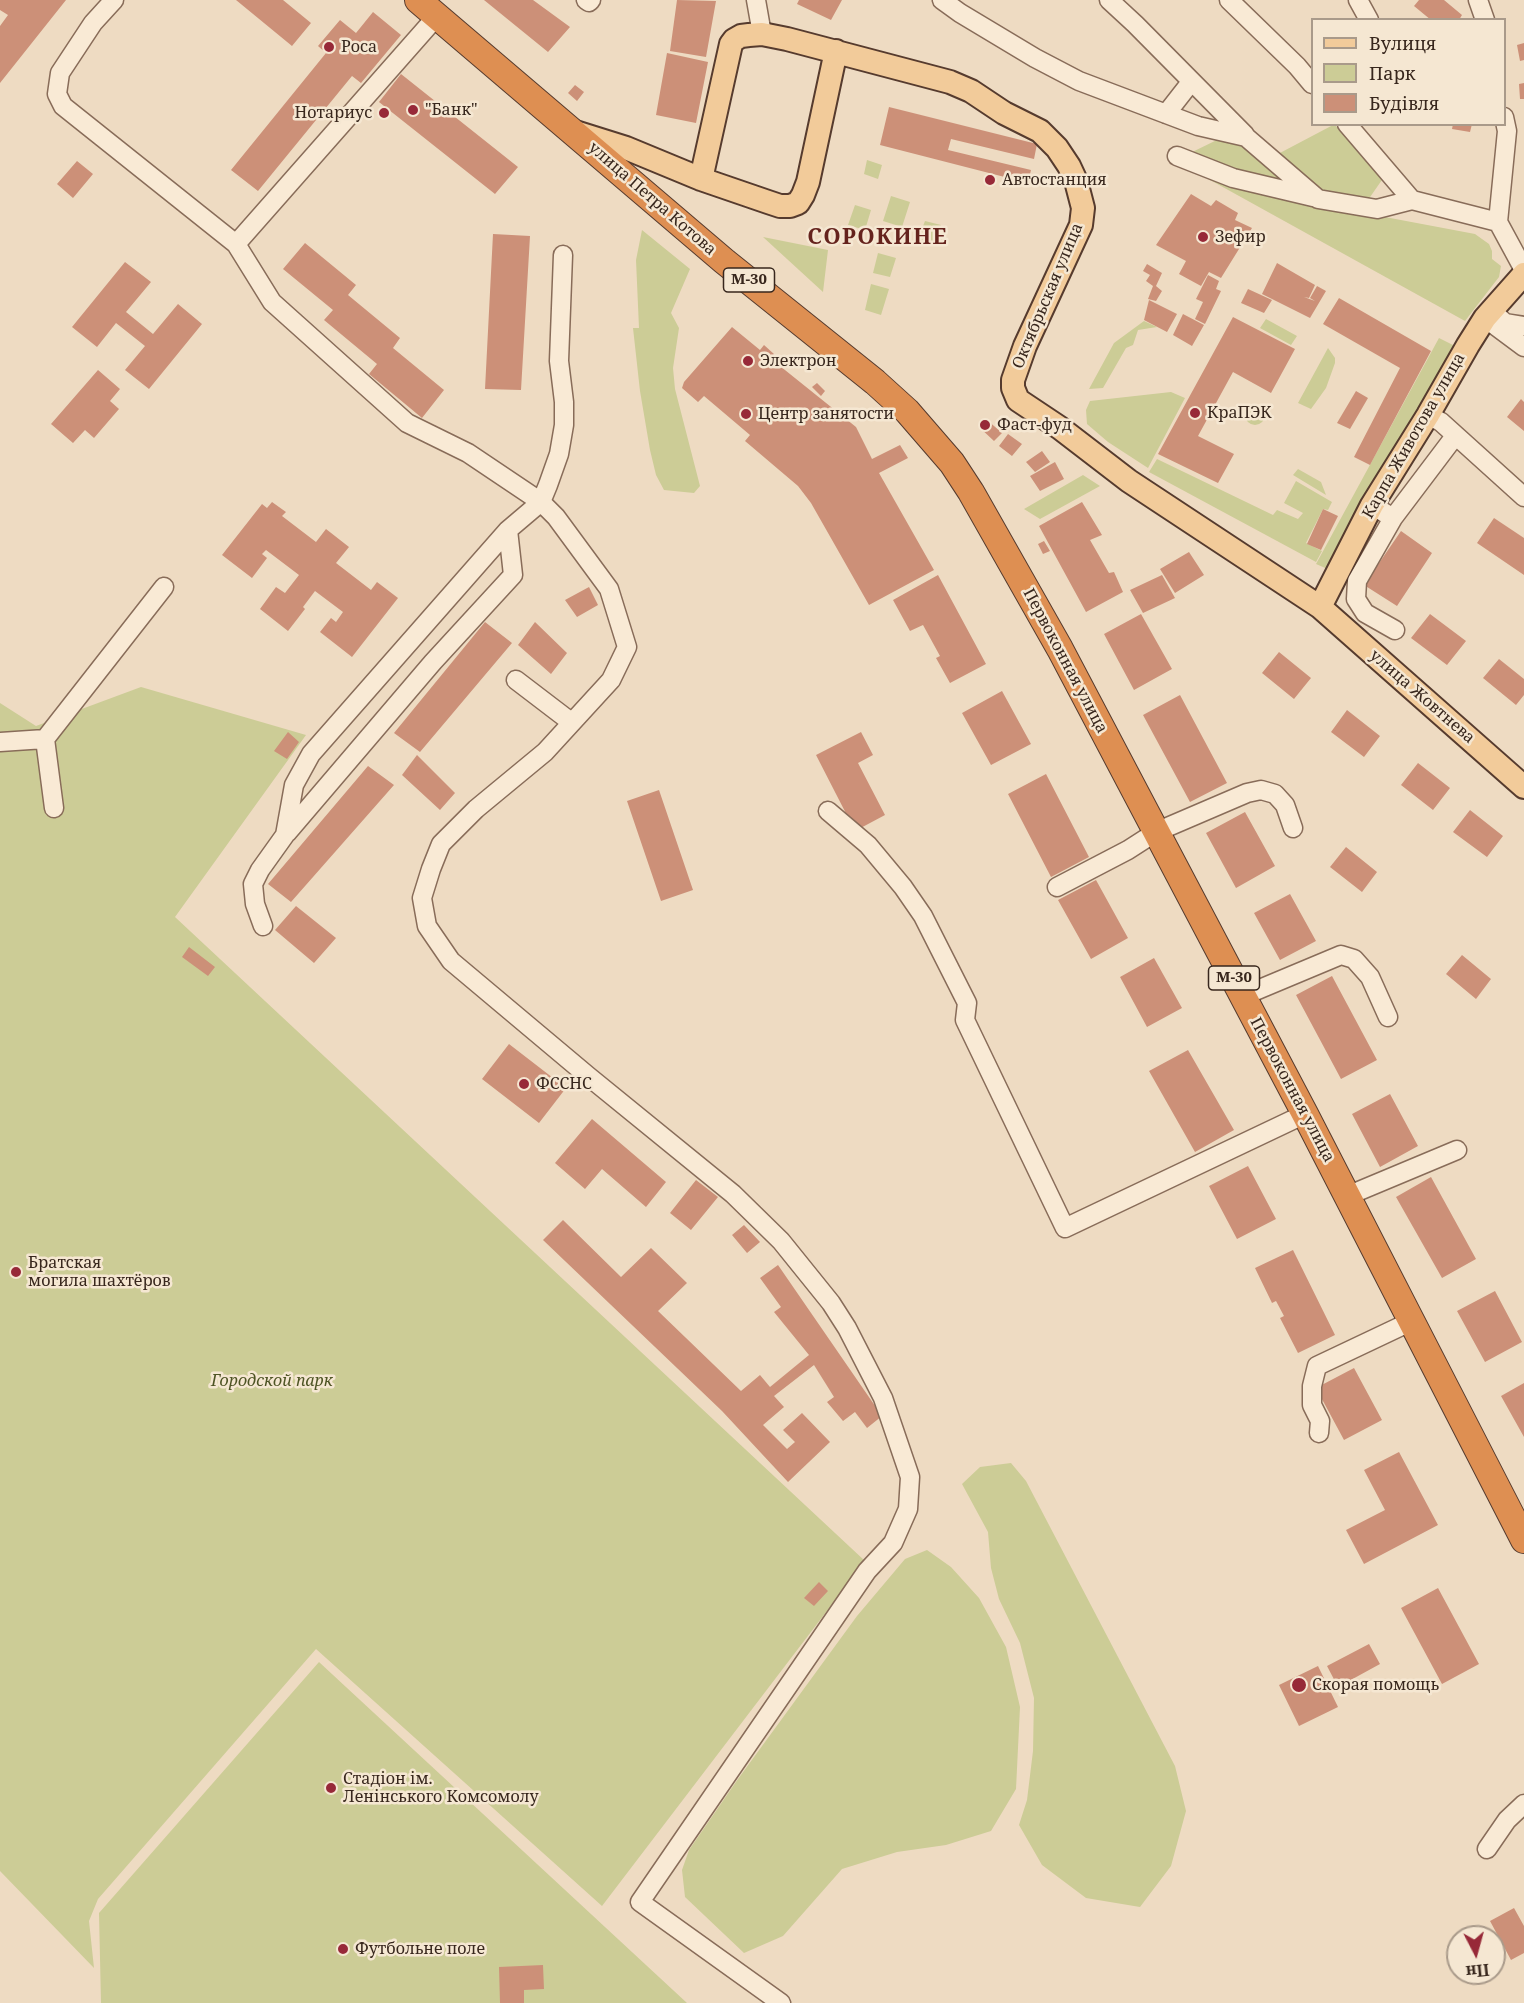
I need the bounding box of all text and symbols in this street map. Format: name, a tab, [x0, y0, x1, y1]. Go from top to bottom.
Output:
legend	[1311, 18, 1506, 126]
text: Вулиця	[1369, 31, 1436, 55]
place label: Роса	[341, 37, 377, 57]
marker: Роса	[322, 40, 336, 54]
text: Парк	[1369, 61, 1416, 85]
text: Будівля	[1369, 91, 1439, 115]
place label: "Банк"	[425, 100, 477, 120]
place label: Нотариус	[294, 103, 372, 123]
marker: "Банк"	[406, 103, 420, 117]
marker: Нотариус	[377, 106, 391, 120]
street label: улица Петра Котова	[584, 138, 720, 260]
place label: Автостанция	[1002, 170, 1107, 190]
marker: Автостанция	[983, 173, 997, 187]
street label: Октябрьская улица	[1009, 220, 1087, 372]
district label: СОРОКИНЕ	[808, 225, 948, 251]
place label: Зефир	[1215, 227, 1266, 247]
marker: Зефир	[1196, 230, 1210, 244]
road number: М-30	[724, 268, 774, 292]
street label: Карпа Животова улица	[1359, 350, 1469, 522]
place label: Электрон	[760, 351, 836, 371]
marker: Электрон	[741, 354, 755, 368]
place label: КраПЭК	[1207, 403, 1271, 423]
place label: Центр занятости	[758, 404, 894, 424]
marker: КраПЭК	[1188, 406, 1202, 420]
marker: Центр занятости	[739, 407, 753, 421]
place label: Фаст-фуд	[997, 415, 1072, 435]
marker: Фаст-фуд	[978, 418, 992, 432]
street label: Первоконная улица	[1019, 585, 1111, 737]
street label: улица Жовтнева	[1365, 646, 1479, 748]
road number: М-30	[1208, 966, 1260, 990]
street label: Первоконная улица	[1246, 1014, 1338, 1166]
place label: ФССНС	[536, 1074, 592, 1094]
marker: ФССНС	[517, 1077, 531, 1091]
place label: Братская могила шахтёров	[28, 1253, 171, 1291]
marker: Братская могила шахтёров	[9, 1265, 23, 1279]
park label: Городской парк	[211, 1371, 333, 1391]
place label: Скорая помощь	[1312, 1675, 1439, 1695]
marker: Скорая помощь	[1290, 1676, 1308, 1694]
place label: Стадіон ім. Ленінського Комсомолу	[343, 1769, 539, 1807]
marker: Стадіон ім. Ленінського Комсомолу	[324, 1781, 338, 1795]
north arrow	[1446, 1925, 1506, 1985]
place label: Футбольне поле	[355, 1939, 485, 1959]
marker: Футбольне поле	[336, 1942, 350, 1956]
text: Пн	[1465, 1959, 1491, 1983]

